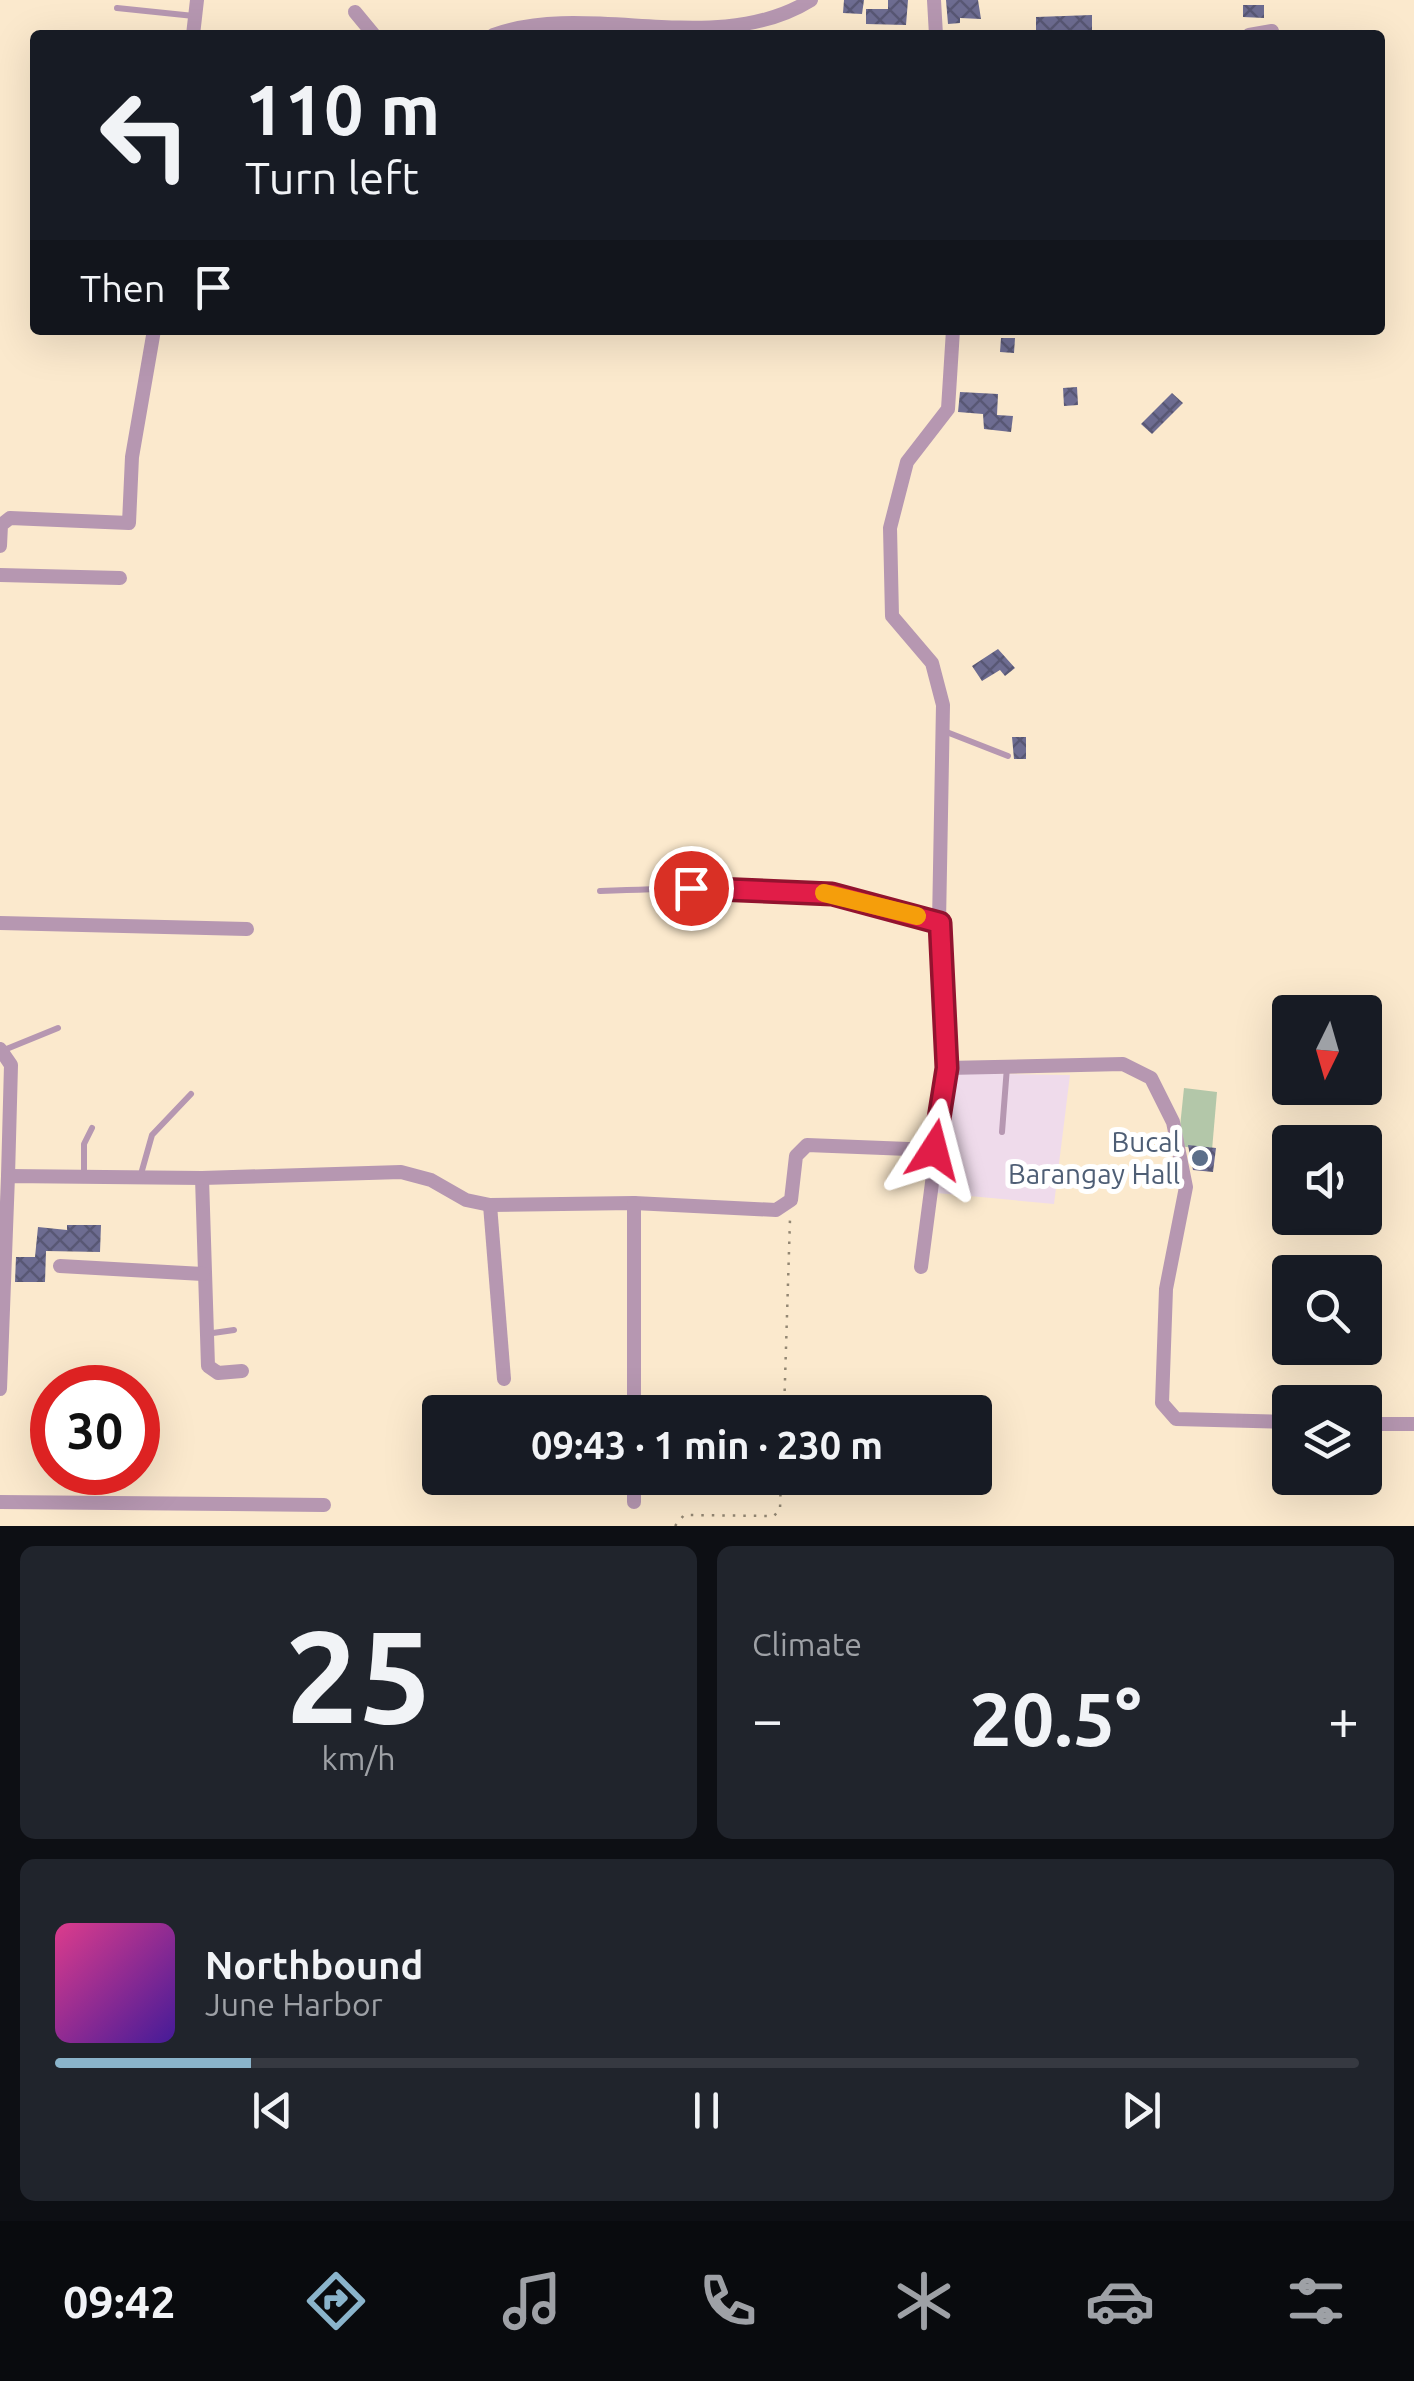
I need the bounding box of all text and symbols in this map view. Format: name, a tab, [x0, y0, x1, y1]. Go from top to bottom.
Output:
icon: left	[80, 70, 210, 200]
text: 110 m	[245, 70, 440, 148]
text: Turn left	[245, 152, 419, 203]
icon: arrive	[186, 260, 241, 315]
text: Then	[80, 267, 166, 309]
pin	[649, 846, 734, 931]
icon: arrive	[664, 861, 719, 916]
north arrow	[1272, 995, 1382, 1105]
map controls	[1272, 995, 1382, 1495]
position arrow	[882, 1098, 986, 1202]
button: sound	[1272, 1125, 1382, 1235]
place label: Bucal Barangay Hall	[1008, 1126, 1180, 1189]
marker: Bucal Barangay Hall	[1189, 1147, 1211, 1169]
button: search	[1272, 1255, 1382, 1365]
speed limit sign: 30	[30, 1365, 160, 1495]
button: layers	[1272, 1385, 1382, 1495]
text: 09:43 · 1 min · 230 m	[531, 1424, 883, 1466]
text: 25	[285, 1602, 432, 1748]
text: Climate	[752, 1626, 862, 1662]
text: 20.5°	[970, 1676, 1141, 1760]
text: −	[752, 1688, 783, 1749]
text: +	[1328, 1688, 1359, 1749]
text: km/h	[322, 1740, 395, 1776]
text: Northbound	[205, 1944, 423, 1986]
text: June Harbor	[205, 1986, 383, 2022]
icon: previous	[245, 2083, 300, 2138]
icon: pause	[679, 2083, 734, 2138]
icon: next	[1114, 2083, 1169, 2138]
icon: directions	[301, 2266, 371, 2336]
icon: music	[497, 2266, 567, 2336]
icon: phone	[693, 2266, 763, 2336]
icon: climate	[889, 2266, 959, 2336]
icon: car	[1085, 2266, 1155, 2336]
icon: filters	[1281, 2266, 1351, 2336]
text: 09:42	[63, 2276, 176, 2327]

